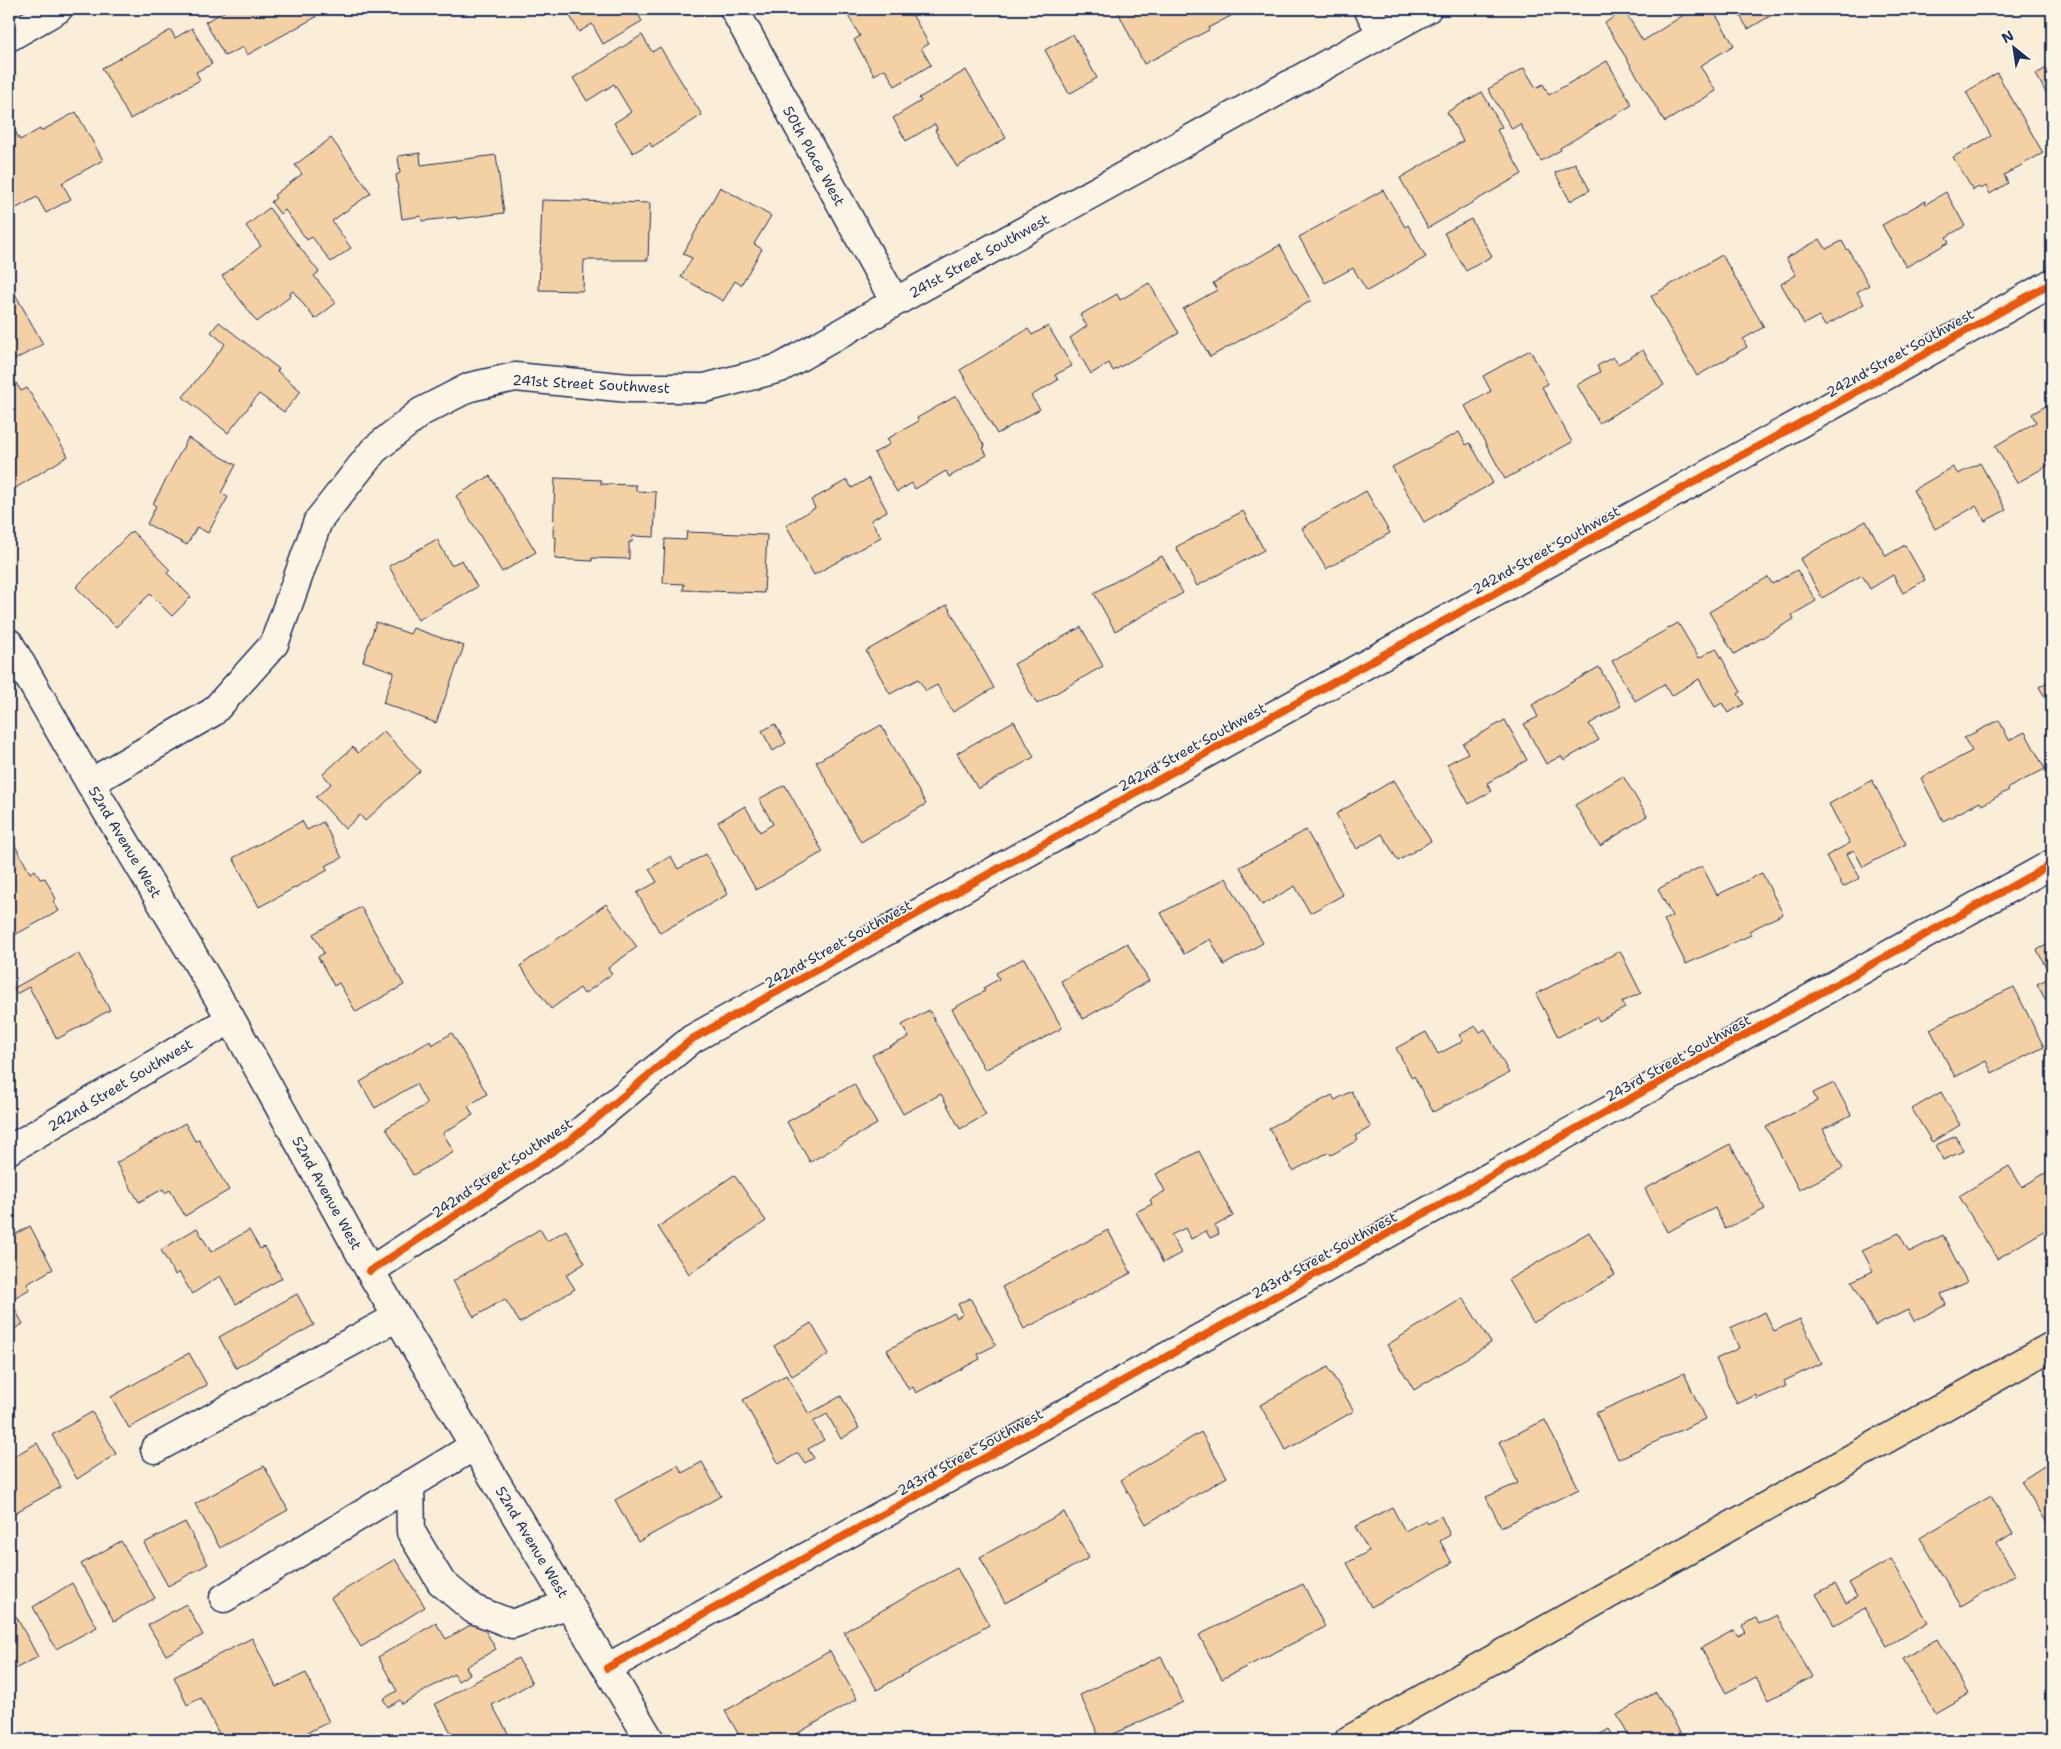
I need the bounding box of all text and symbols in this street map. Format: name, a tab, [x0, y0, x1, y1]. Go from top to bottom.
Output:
north arrow	[1988, 22, 2038, 72]
text: N	[1998, 26, 2017, 47]
street label: 50th Place West	[779, 103, 849, 209]
street label: 241st Street Southwest	[906, 210, 1052, 302]
street label: 242nd Street Southwest	[1823, 305, 1977, 401]
street label: 241st Street Southwest	[512, 371, 670, 397]
street label: 242nd Street Southwest	[1469, 502, 1623, 598]
street label: 242nd Street Southwest	[1115, 699, 1269, 795]
street label: 52nd Avenue West	[85, 783, 165, 901]
street label: 242nd Street Southwest	[761, 896, 915, 992]
street label: 243rd Street Southwest	[1602, 1010, 1754, 1106]
street label: 242nd Street Southwest	[44, 1035, 196, 1135]
street label: 242nd Street Southwest	[428, 1114, 576, 1222]
street label: 52nd Avenue West	[288, 1133, 366, 1253]
street label: 243rd Street Southwest	[1248, 1207, 1400, 1303]
street label: 243rd Street Southwest	[894, 1404, 1046, 1500]
street label: 52nd Avenue West	[492, 1483, 572, 1601]

